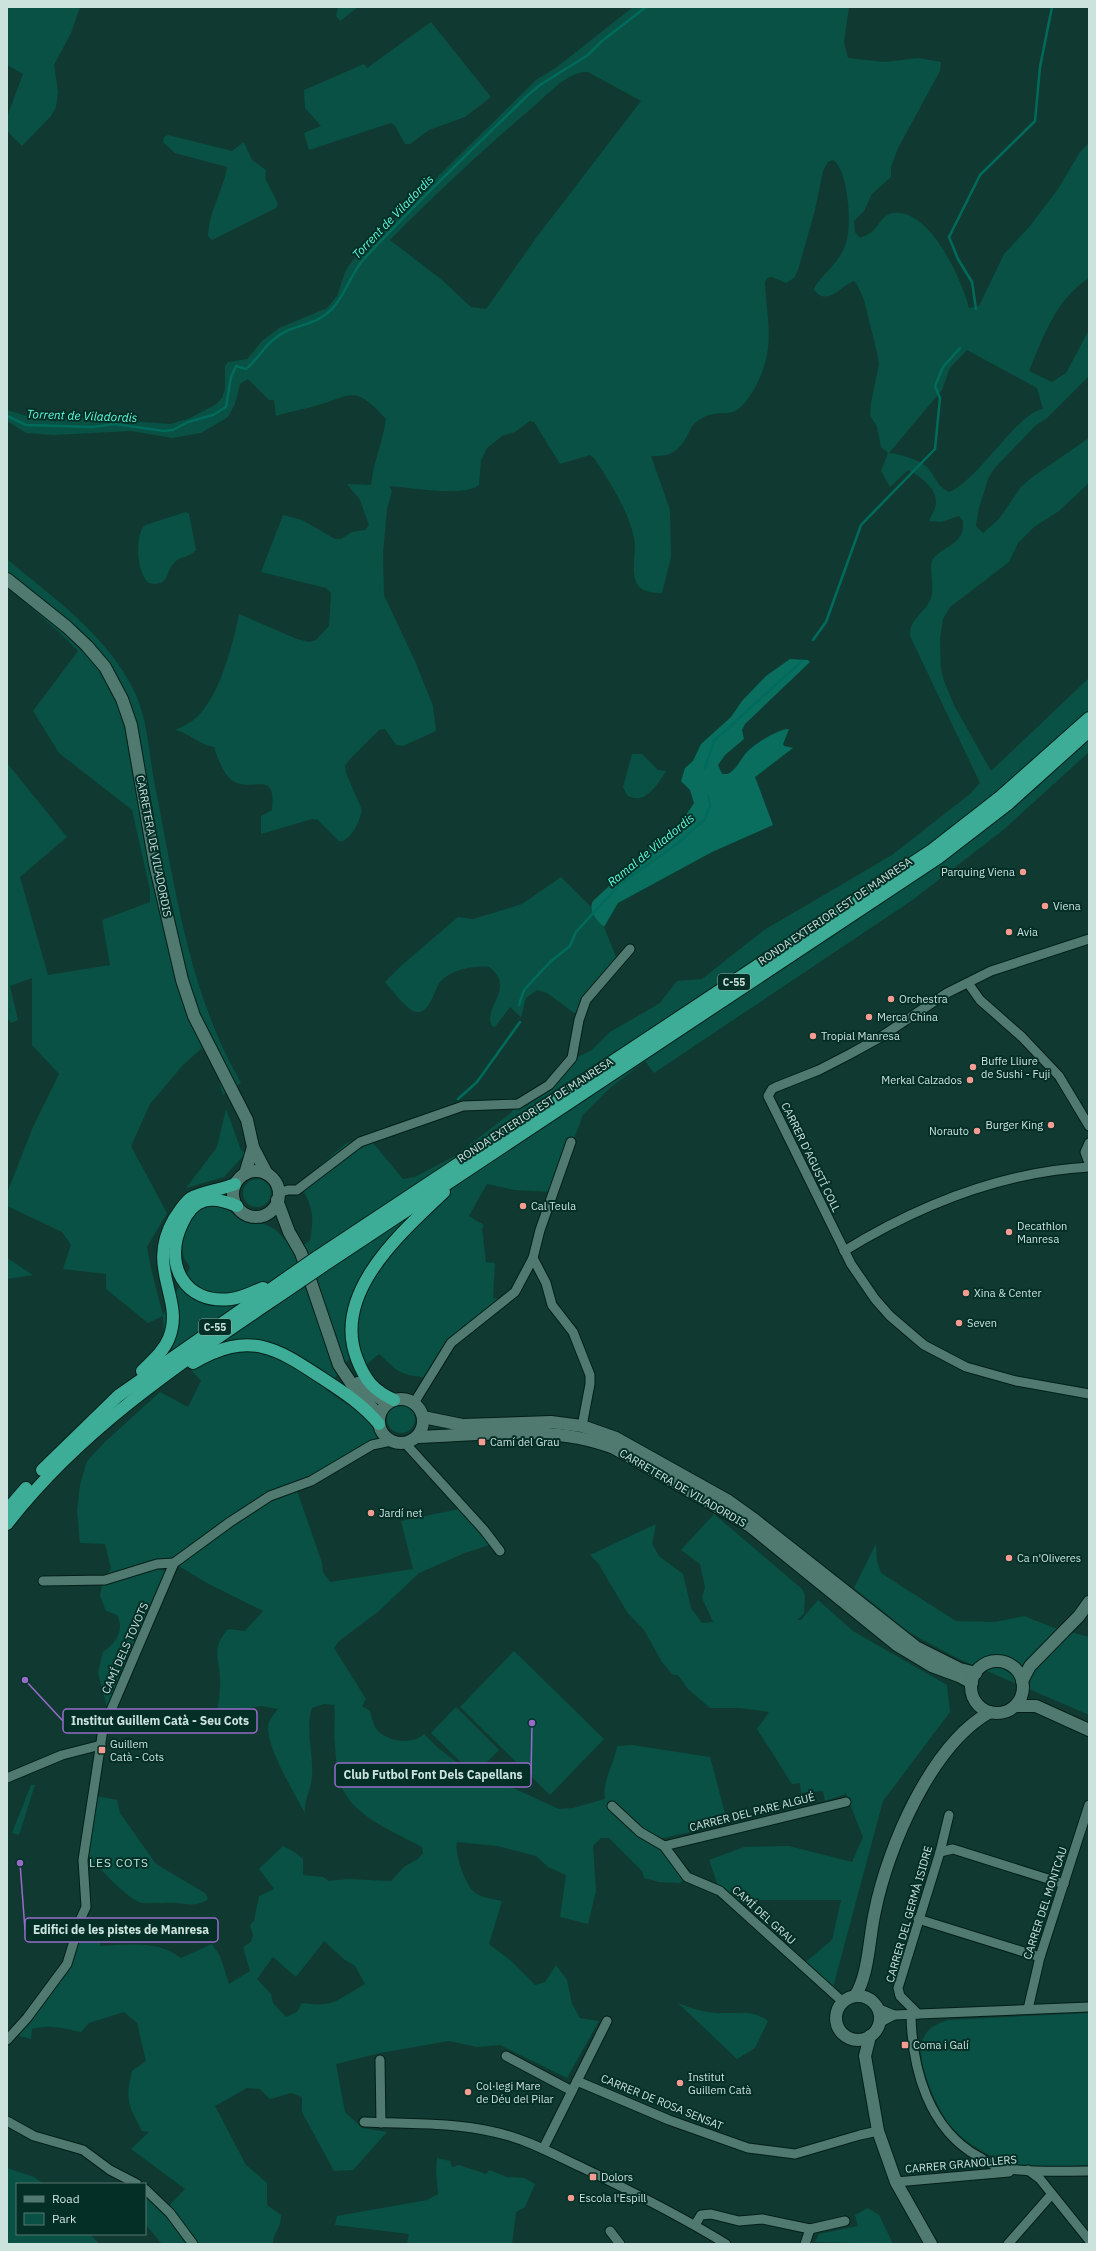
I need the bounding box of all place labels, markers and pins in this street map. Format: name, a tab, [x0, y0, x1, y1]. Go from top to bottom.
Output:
place label: Parquing Viena	[941, 865, 1015, 879]
marker: Parquing Viena	[1018, 867, 1028, 877]
place label: Viena	[1053, 899, 1081, 913]
marker: Viena	[1040, 901, 1050, 911]
place label: Avia	[1017, 925, 1038, 939]
marker: Avia	[1004, 927, 1014, 937]
place label: Orchestra	[899, 992, 948, 1006]
marker: Orchestra	[886, 994, 896, 1004]
place label: Merca China	[877, 1010, 938, 1024]
marker: Merca China	[864, 1012, 874, 1022]
place label: Tropial Manresa	[821, 1029, 900, 1043]
marker: Tropial Manresa	[808, 1031, 818, 1041]
place label: Buffe Lliure de Sushi - Fuji	[981, 1054, 1050, 1081]
marker: Buffe Lliure de Sushi - Fuji	[968, 1062, 978, 1072]
place label: Merkal Calzados	[881, 1073, 962, 1087]
marker: Merkal Calzados	[965, 1075, 975, 1085]
place label: Burger King	[986, 1118, 1043, 1132]
marker: Burger King	[1046, 1120, 1056, 1130]
place label: Norauto	[929, 1124, 969, 1138]
marker: Norauto	[972, 1126, 982, 1136]
place label: Cal Teula	[531, 1199, 576, 1213]
marker: Cal Teula	[518, 1201, 528, 1211]
place label: Decathlon Manresa	[1017, 1219, 1067, 1246]
marker: Decathlon Manresa	[1004, 1227, 1014, 1237]
place label: Xina & Center	[974, 1286, 1041, 1300]
marker: Xina & Center	[961, 1288, 971, 1298]
place label: Seven	[967, 1316, 997, 1330]
marker: Seven	[954, 1318, 964, 1328]
place label: Camí del Grau	[490, 1435, 559, 1449]
marker: Camí del Grau	[477, 1437, 487, 1447]
place label: Jardí net	[379, 1506, 422, 1520]
marker: Jardí net	[366, 1508, 376, 1518]
place label: Ca n'Oliveres	[1017, 1551, 1081, 1565]
marker: Ca n'Oliveres	[1004, 1553, 1014, 1563]
callout: Institut Guillem Catà - Seu Cots	[63, 1709, 257, 1733]
place label: Guillem Catà - Cots	[110, 1737, 164, 1764]
marker: Guillem Catà - Cots	[97, 1745, 107, 1755]
callout: Club Futbol Font Dels Capellans	[335, 1763, 531, 1787]
callout: Edifici de les pistes de Manresa	[25, 1918, 218, 1942]
place label: Coma i Galí	[913, 2038, 969, 2052]
marker: Coma i Galí	[900, 2040, 910, 2050]
place label: Institut Guillem Catà	[688, 2070, 751, 2097]
marker: Institut Guillem Catà	[675, 2078, 685, 2088]
place label: Col·legi Mare de Déu del Pilar	[476, 2079, 554, 2106]
marker: Col·legi Mare de Déu del Pilar	[463, 2087, 473, 2097]
place label: Dolors	[601, 2170, 633, 2184]
marker: Dolors	[588, 2172, 598, 2182]
place label: Escola l'Espill	[579, 2191, 646, 2205]
marker: Escola l'Espill	[566, 2193, 576, 2203]

